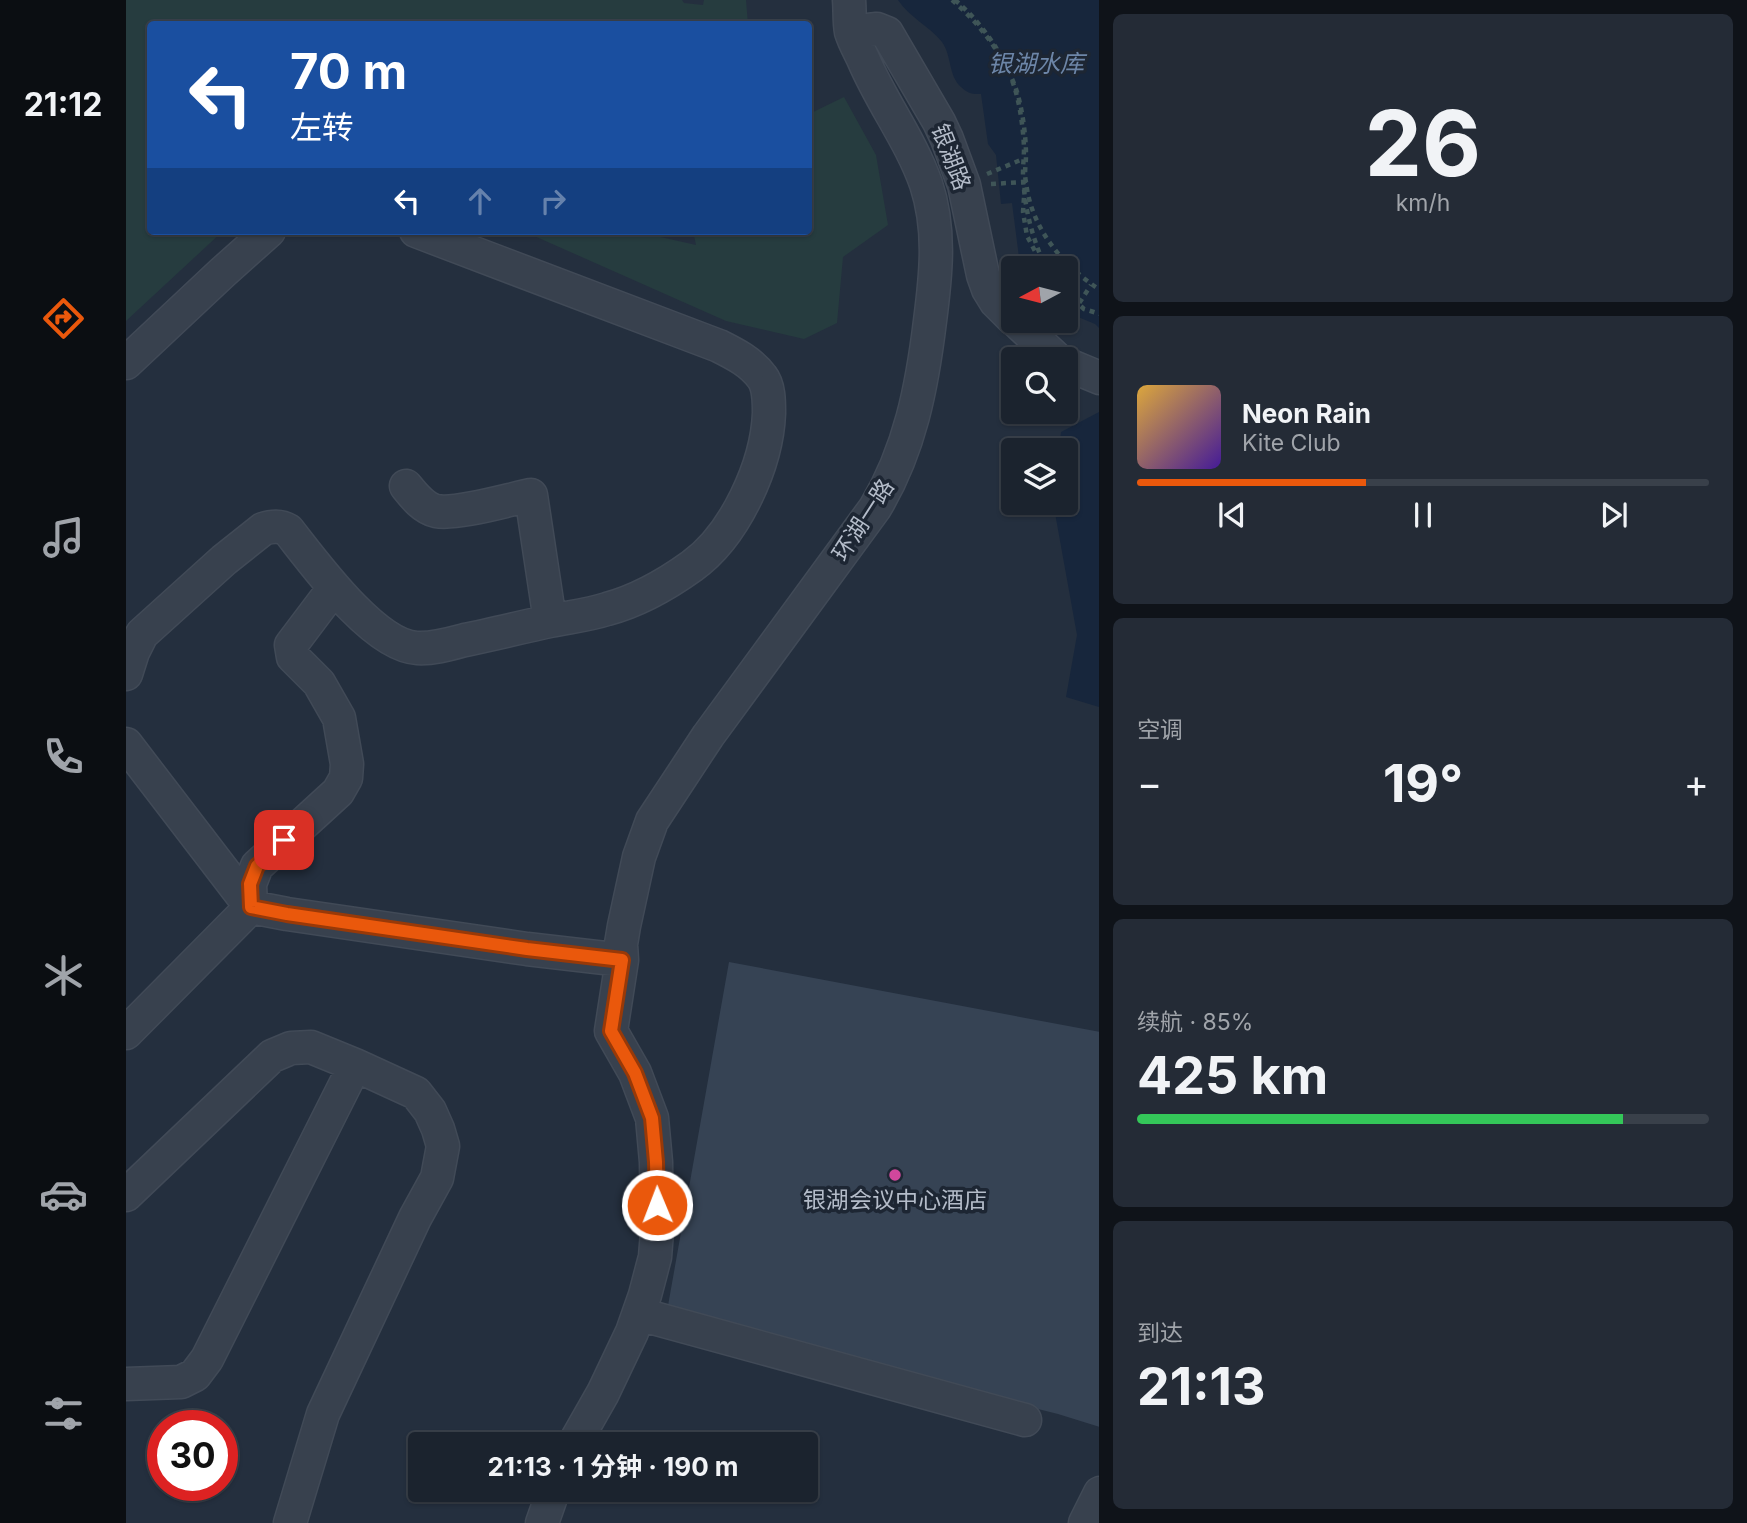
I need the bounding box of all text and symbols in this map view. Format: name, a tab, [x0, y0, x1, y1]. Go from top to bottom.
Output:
text: 70 m	[290, 42, 407, 101]
icon: left	[175, 49, 266, 140]
water label: 银湖水库	[988, 49, 1088, 78]
text: 21:12	[24, 85, 102, 124]
text: 26	[1365, 88, 1481, 198]
text: 左转	[290, 108, 354, 147]
street label: 银湖路	[926, 120, 976, 194]
icon: left	[388, 182, 426, 220]
icon: ahead	[461, 182, 499, 220]
icon: right	[534, 182, 572, 220]
text: km/h	[1396, 189, 1450, 217]
north arrow	[1001, 256, 1078, 332]
map controls	[1001, 256, 1078, 515]
icon: directions	[39, 294, 88, 343]
button: search	[1001, 347, 1078, 424]
text: Neon Rain	[1242, 398, 1371, 429]
text: Kite Club	[1242, 429, 1341, 457]
button: layers	[1001, 438, 1078, 515]
street label: 环湖一路	[826, 474, 900, 566]
icon: previous	[1213, 496, 1251, 534]
icon: pause	[1404, 496, 1442, 534]
icon: next	[1595, 496, 1633, 534]
icon: music	[39, 513, 88, 562]
text: 空调	[1137, 716, 1183, 744]
icon: phone	[39, 732, 88, 781]
text: 19°	[1383, 752, 1463, 815]
text: −	[1137, 760, 1162, 806]
text: +	[1684, 760, 1709, 806]
pin	[254, 810, 314, 870]
icon: arrive	[265, 821, 303, 859]
icon: climate	[39, 951, 88, 1000]
text: 续航 · 85%	[1137, 1008, 1253, 1036]
text: 425 km	[1137, 1044, 1328, 1107]
marker: 银湖会议中心酒店	[887, 1167, 903, 1183]
position arrow	[620, 1168, 694, 1242]
icon: car	[39, 1170, 88, 1219]
place label: 银湖会议中心酒店	[803, 1186, 987, 1214]
text: 到达	[1137, 1319, 1183, 1347]
text: 21:13	[1137, 1355, 1266, 1418]
icon: filters	[39, 1389, 88, 1438]
speed limit sign: 30	[147, 1410, 238, 1501]
text: 21:13 · 1 分钟 · 190 m	[487, 1451, 739, 1482]

